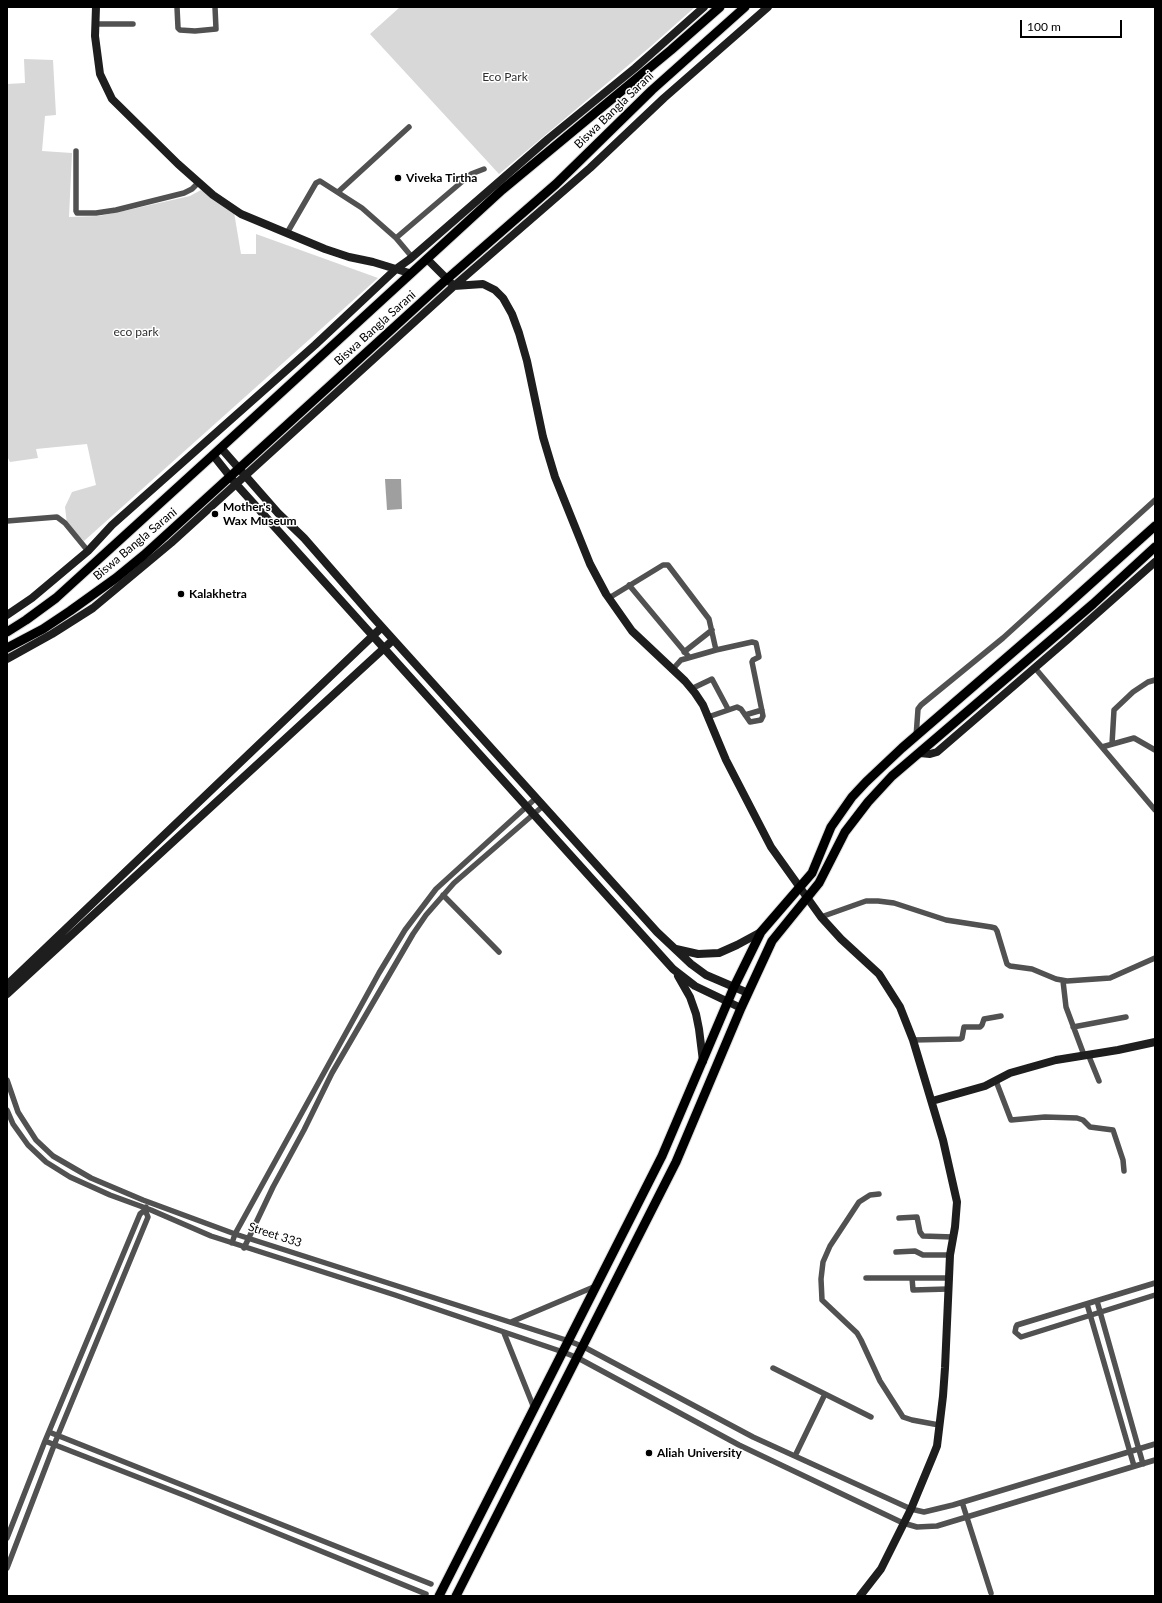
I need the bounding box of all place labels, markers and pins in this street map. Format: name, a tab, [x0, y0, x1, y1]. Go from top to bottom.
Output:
place label: Viveka Tirtha	[406, 171, 477, 185]
marker: Viveka Tirtha	[393, 173, 403, 183]
place label: Mother's Wax Museum	[223, 500, 297, 528]
marker: Mother's Wax Museum	[210, 509, 220, 519]
place label: Kalakhetra	[189, 587, 247, 601]
marker: Kalakhetra	[176, 589, 186, 599]
place label: Aliah University	[657, 1446, 742, 1460]
marker: Aliah University	[644, 1448, 654, 1458]

